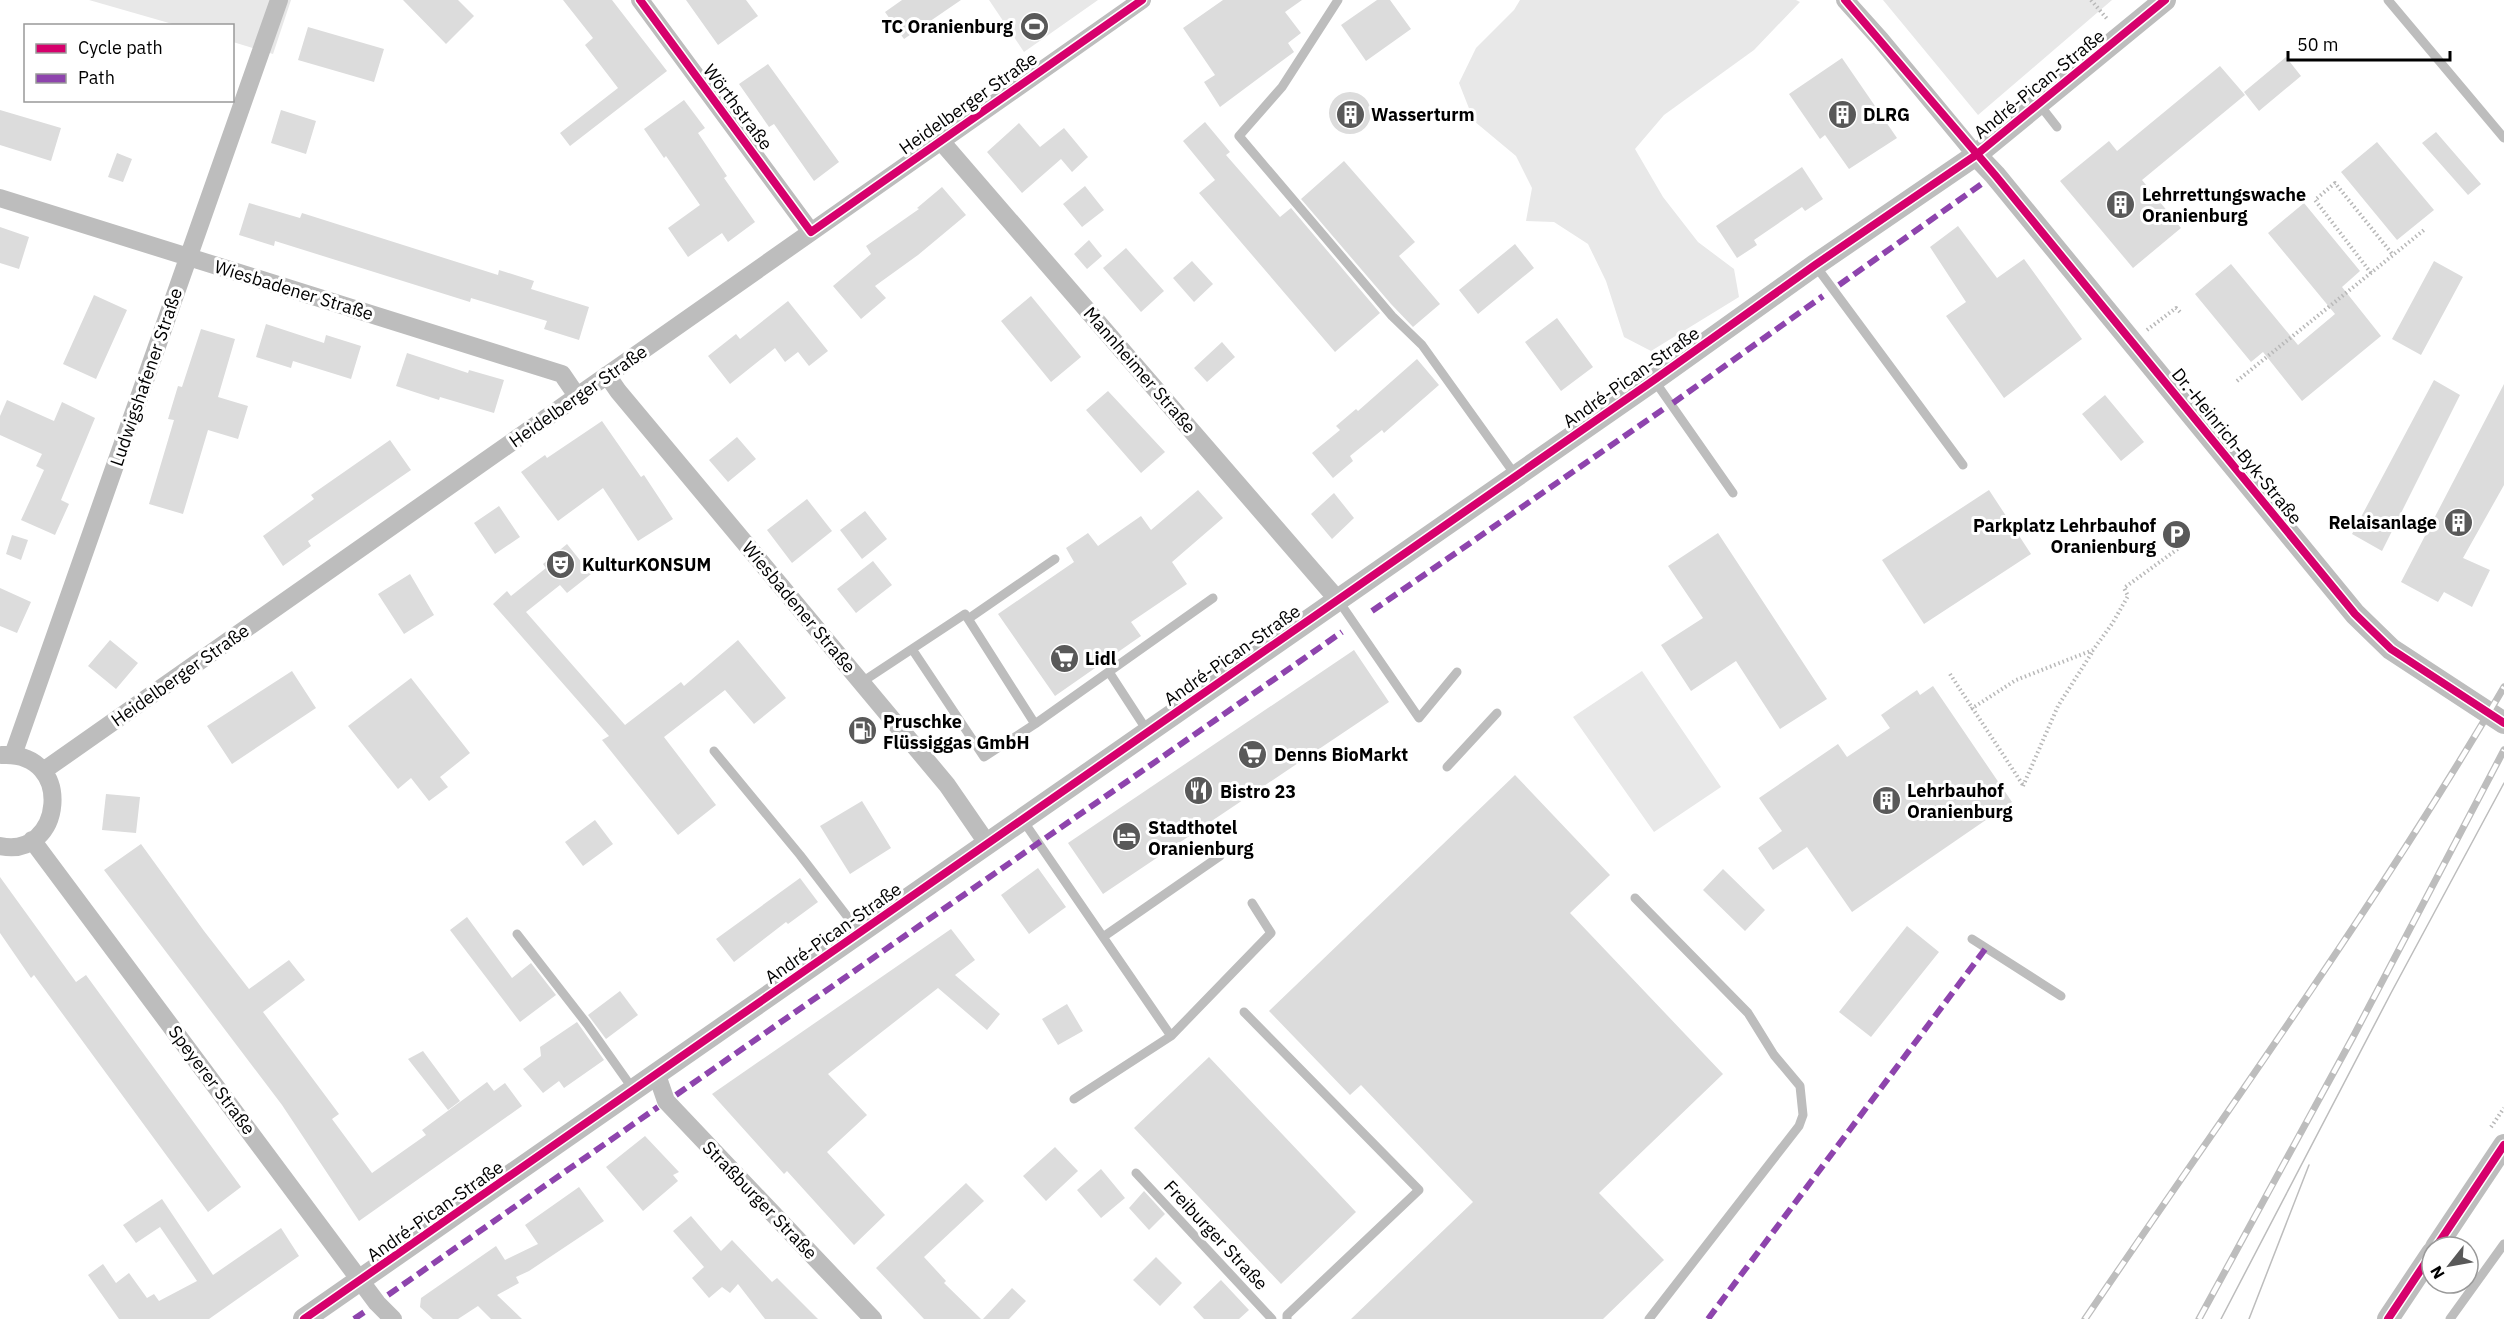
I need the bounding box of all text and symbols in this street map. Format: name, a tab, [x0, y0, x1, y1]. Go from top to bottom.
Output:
sports icon: TC Oranienburg	[1018, 10, 1050, 42]
place label: TC Oranienburg	[882, 15, 1013, 38]
legend	[24, 24, 234, 102]
street label: André-Pican-Straße	[1969, 24, 2109, 144]
scale bar	[2288, 24, 2450, 62]
text: 50 m	[2297, 33, 2339, 56]
text: Cycle path	[78, 36, 163, 59]
street label: Heidelberger Straße	[895, 47, 1042, 159]
street label: Wörthstraße	[698, 60, 778, 155]
text: Path	[78, 66, 115, 89]
building icon: Wasserturm	[1334, 98, 1366, 130]
building icon: DLRG	[1826, 98, 1858, 130]
place label: Wasserturm	[1371, 103, 1475, 126]
place label: DLRG	[1863, 103, 1910, 126]
place label: Lehrrettungswache Oranienburg	[2142, 183, 2306, 227]
building icon: Lehrrettungswache Oranienburg	[2105, 188, 2137, 220]
street label: Wiesbadener Straße	[212, 255, 376, 325]
street label: Ludwigshafener Straße	[105, 285, 187, 469]
street label: Mannheimer Straße	[1079, 302, 1201, 438]
street label: André-Pican-Straße	[1558, 321, 1704, 433]
street label: Heidelberger Straße	[505, 340, 652, 452]
street label: Dr.-Heinrich-Byk-Straße	[2167, 363, 2307, 529]
building icon: Relaisanlage	[2442, 506, 2474, 538]
place label: Relaisanlage	[2328, 511, 2437, 534]
place label: Parkplatz Lehrbauhof Oranienburg	[1973, 514, 2156, 558]
parking icon: Parkplatz Lehrbauhof Oranienburg	[2161, 519, 2193, 551]
street label: Wiesbadener Straße	[737, 536, 861, 678]
theatre icon: KulturKONSUM	[545, 548, 577, 580]
place label: KulturKONSUM	[582, 553, 711, 576]
street label: André-Pican-Straße	[1159, 599, 1305, 711]
street label: Heidelberger Straße	[107, 619, 254, 731]
supermarket icon: Lidl	[1048, 642, 1080, 674]
place label: Lidl	[1085, 647, 1117, 670]
place label: Pruschke Flüssiggas GmbH	[883, 710, 1029, 754]
fuel station icon: Pruschke Flüssiggas GmbH	[846, 715, 878, 747]
supermarket icon: Denns BioMarkt	[1237, 738, 1269, 770]
place label: Denns BioMarkt	[1274, 743, 1408, 766]
restaurant icon: Bistro 23	[1183, 775, 1215, 807]
place label: Lehrbauhof Oranienburg	[1907, 779, 2013, 823]
place label: Bistro 23	[1220, 780, 1296, 803]
building icon: Lehrbauhof Oranienburg	[1870, 784, 1902, 816]
place label: Stadthotel Oranienburg	[1148, 816, 1254, 860]
hotel icon: Stadthotel Oranienburg	[1111, 821, 1143, 853]
street label: André-Pican-Straße	[760, 877, 906, 989]
street label: Speyerer Straße	[163, 1021, 261, 1139]
street label: Straßburger Straße	[698, 1136, 822, 1264]
street label: André-Pican-Straße	[362, 1155, 508, 1267]
street label: Freiburger Straße	[1159, 1175, 1273, 1295]
north arrow	[2420, 1235, 2480, 1295]
text: N	[2426, 1263, 2449, 1283]

